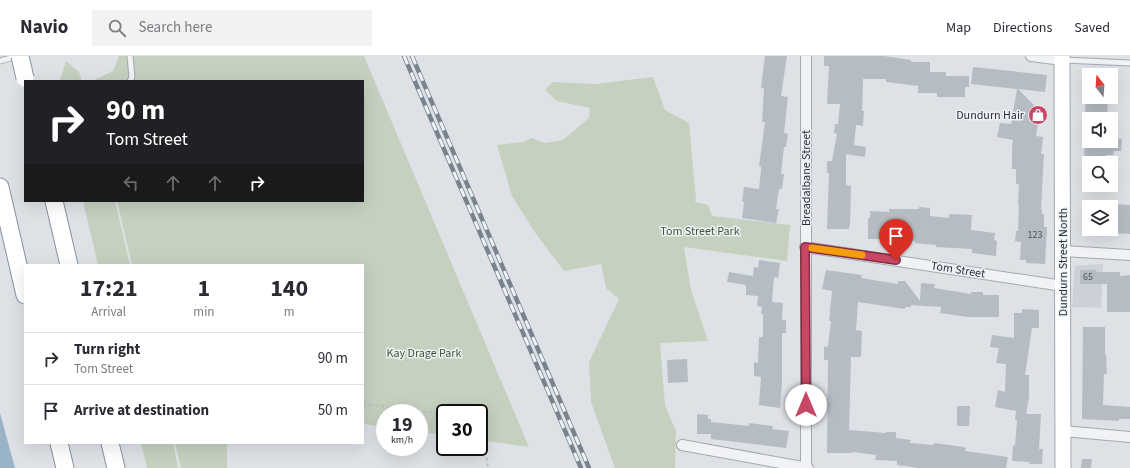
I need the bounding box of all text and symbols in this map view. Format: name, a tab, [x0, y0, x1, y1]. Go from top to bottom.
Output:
search box	[92, 10, 372, 46]
text: Navio	[20, 14, 68, 41]
icon: search	[106, 17, 128, 39]
text: Search here	[138, 17, 212, 38]
text: Map	[946, 18, 971, 38]
text: Directions	[993, 18, 1052, 38]
text: Saved	[1074, 18, 1110, 38]
north arrow	[1082, 68, 1118, 104]
map controls	[1082, 68, 1118, 236]
text: 90 m	[106, 90, 165, 130]
icon: right	[40, 96, 92, 148]
shop icon: Dundurn Hair	[1027, 104, 1049, 126]
place label: Dundurn Hair	[956, 107, 1025, 124]
button: sound	[1082, 112, 1118, 148]
text: Tom Street	[106, 127, 188, 152]
street label: Breadalbane Street	[798, 130, 815, 226]
button: search	[1082, 156, 1118, 192]
icon: left	[120, 172, 142, 194]
icon: ahead	[162, 172, 184, 194]
icon: ahead	[204, 172, 226, 194]
icon: right	[246, 172, 268, 194]
button: layers	[1082, 200, 1118, 236]
street label: Dundurn Street North	[1055, 208, 1072, 316]
pin	[879, 219, 913, 260]
park label: Tom Street Park	[660, 223, 740, 240]
icon: arrive	[885, 225, 907, 247]
house number: 123	[1028, 228, 1042, 242]
street label: Tom Street	[930, 257, 986, 283]
house number: 65	[1083, 270, 1093, 284]
text: 17:21	[80, 271, 138, 306]
text: 1	[198, 271, 210, 306]
text: 140	[270, 271, 308, 306]
text: Arrival	[91, 303, 126, 321]
text: min	[193, 303, 214, 321]
text: m	[284, 303, 295, 321]
text: Turn right	[74, 339, 140, 360]
park label: Kay Drage Park	[387, 345, 462, 362]
icon: right	[40, 348, 62, 370]
text: 90 m	[318, 348, 348, 369]
text: Tom Street	[74, 360, 133, 378]
position arrow	[785, 384, 827, 426]
icon: arrive	[40, 400, 62, 422]
text: Arrive at destination	[74, 400, 209, 421]
text: 50 m	[318, 400, 348, 421]
speed limit sign: 30	[436, 404, 488, 456]
text: 19	[391, 411, 413, 439]
text: km/h	[391, 433, 413, 447]

